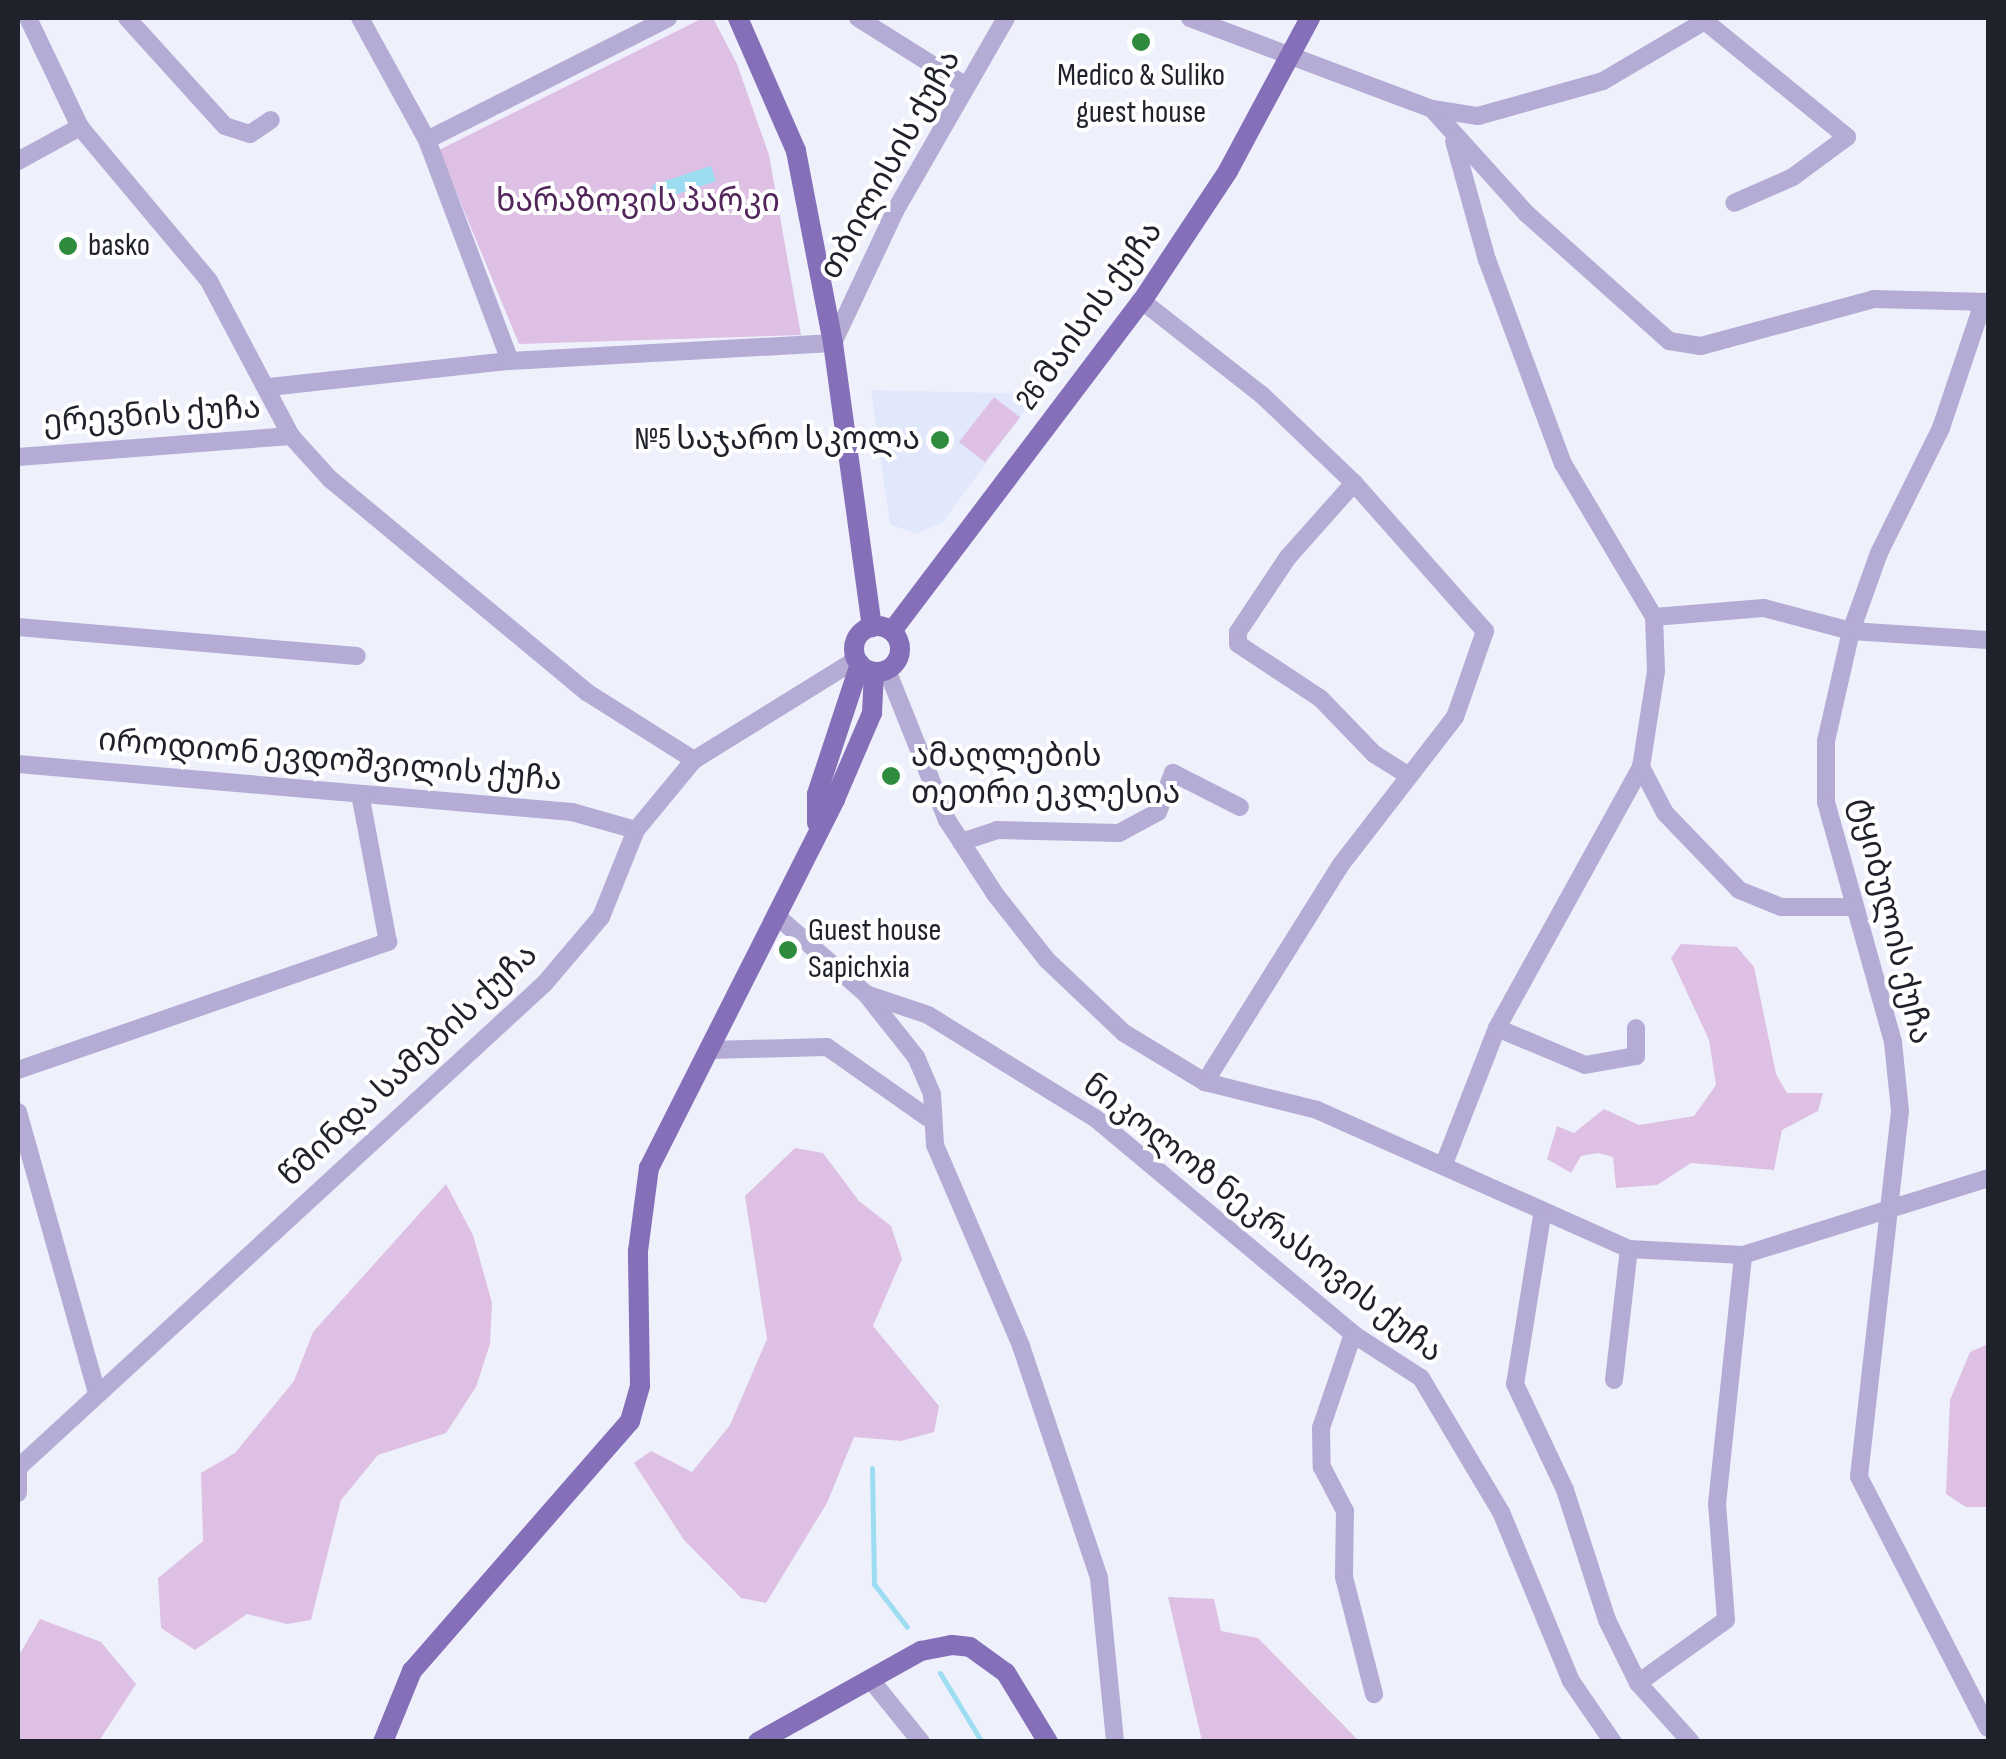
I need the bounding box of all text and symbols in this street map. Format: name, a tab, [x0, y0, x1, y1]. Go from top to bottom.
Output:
marker: Medico & Suliko guest house	[1130, 31, 1152, 53]
street label: თბილისის ქუჩა	[812, 44, 970, 286]
place label: Medico & Suliko guest house	[1057, 58, 1225, 133]
park label: ხარაზოვის პარკი	[496, 183, 780, 221]
street label: 26 მაისის ქუჩა	[1008, 214, 1172, 418]
place label: basko	[88, 227, 150, 265]
marker: basko	[57, 235, 79, 257]
street label: ერევნის ქუჩა	[42, 389, 262, 443]
place label: №5 საჯარო სკოლა	[634, 421, 920, 459]
marker: №5 საჯარო სკოლა	[929, 429, 951, 451]
street label: იროდიონ ევდოშვილის ქუჩა	[97, 722, 563, 800]
place label: ამაღლების თეთრი ეკლესია	[911, 739, 1180, 814]
marker: ამაღლების თეთრი ეკლესია	[880, 765, 902, 787]
street label: ტყიბულის ქუჩა	[1841, 794, 1939, 1048]
place label: Guest house Sapichxia	[808, 913, 941, 988]
street label: წმინდა სამების ქუჩა	[272, 936, 546, 1196]
marker: Guest house Sapichxia	[777, 939, 799, 961]
street label: ნიკოლოზ ნეკრასოვის ქუჩა	[1074, 1066, 1450, 1372]

